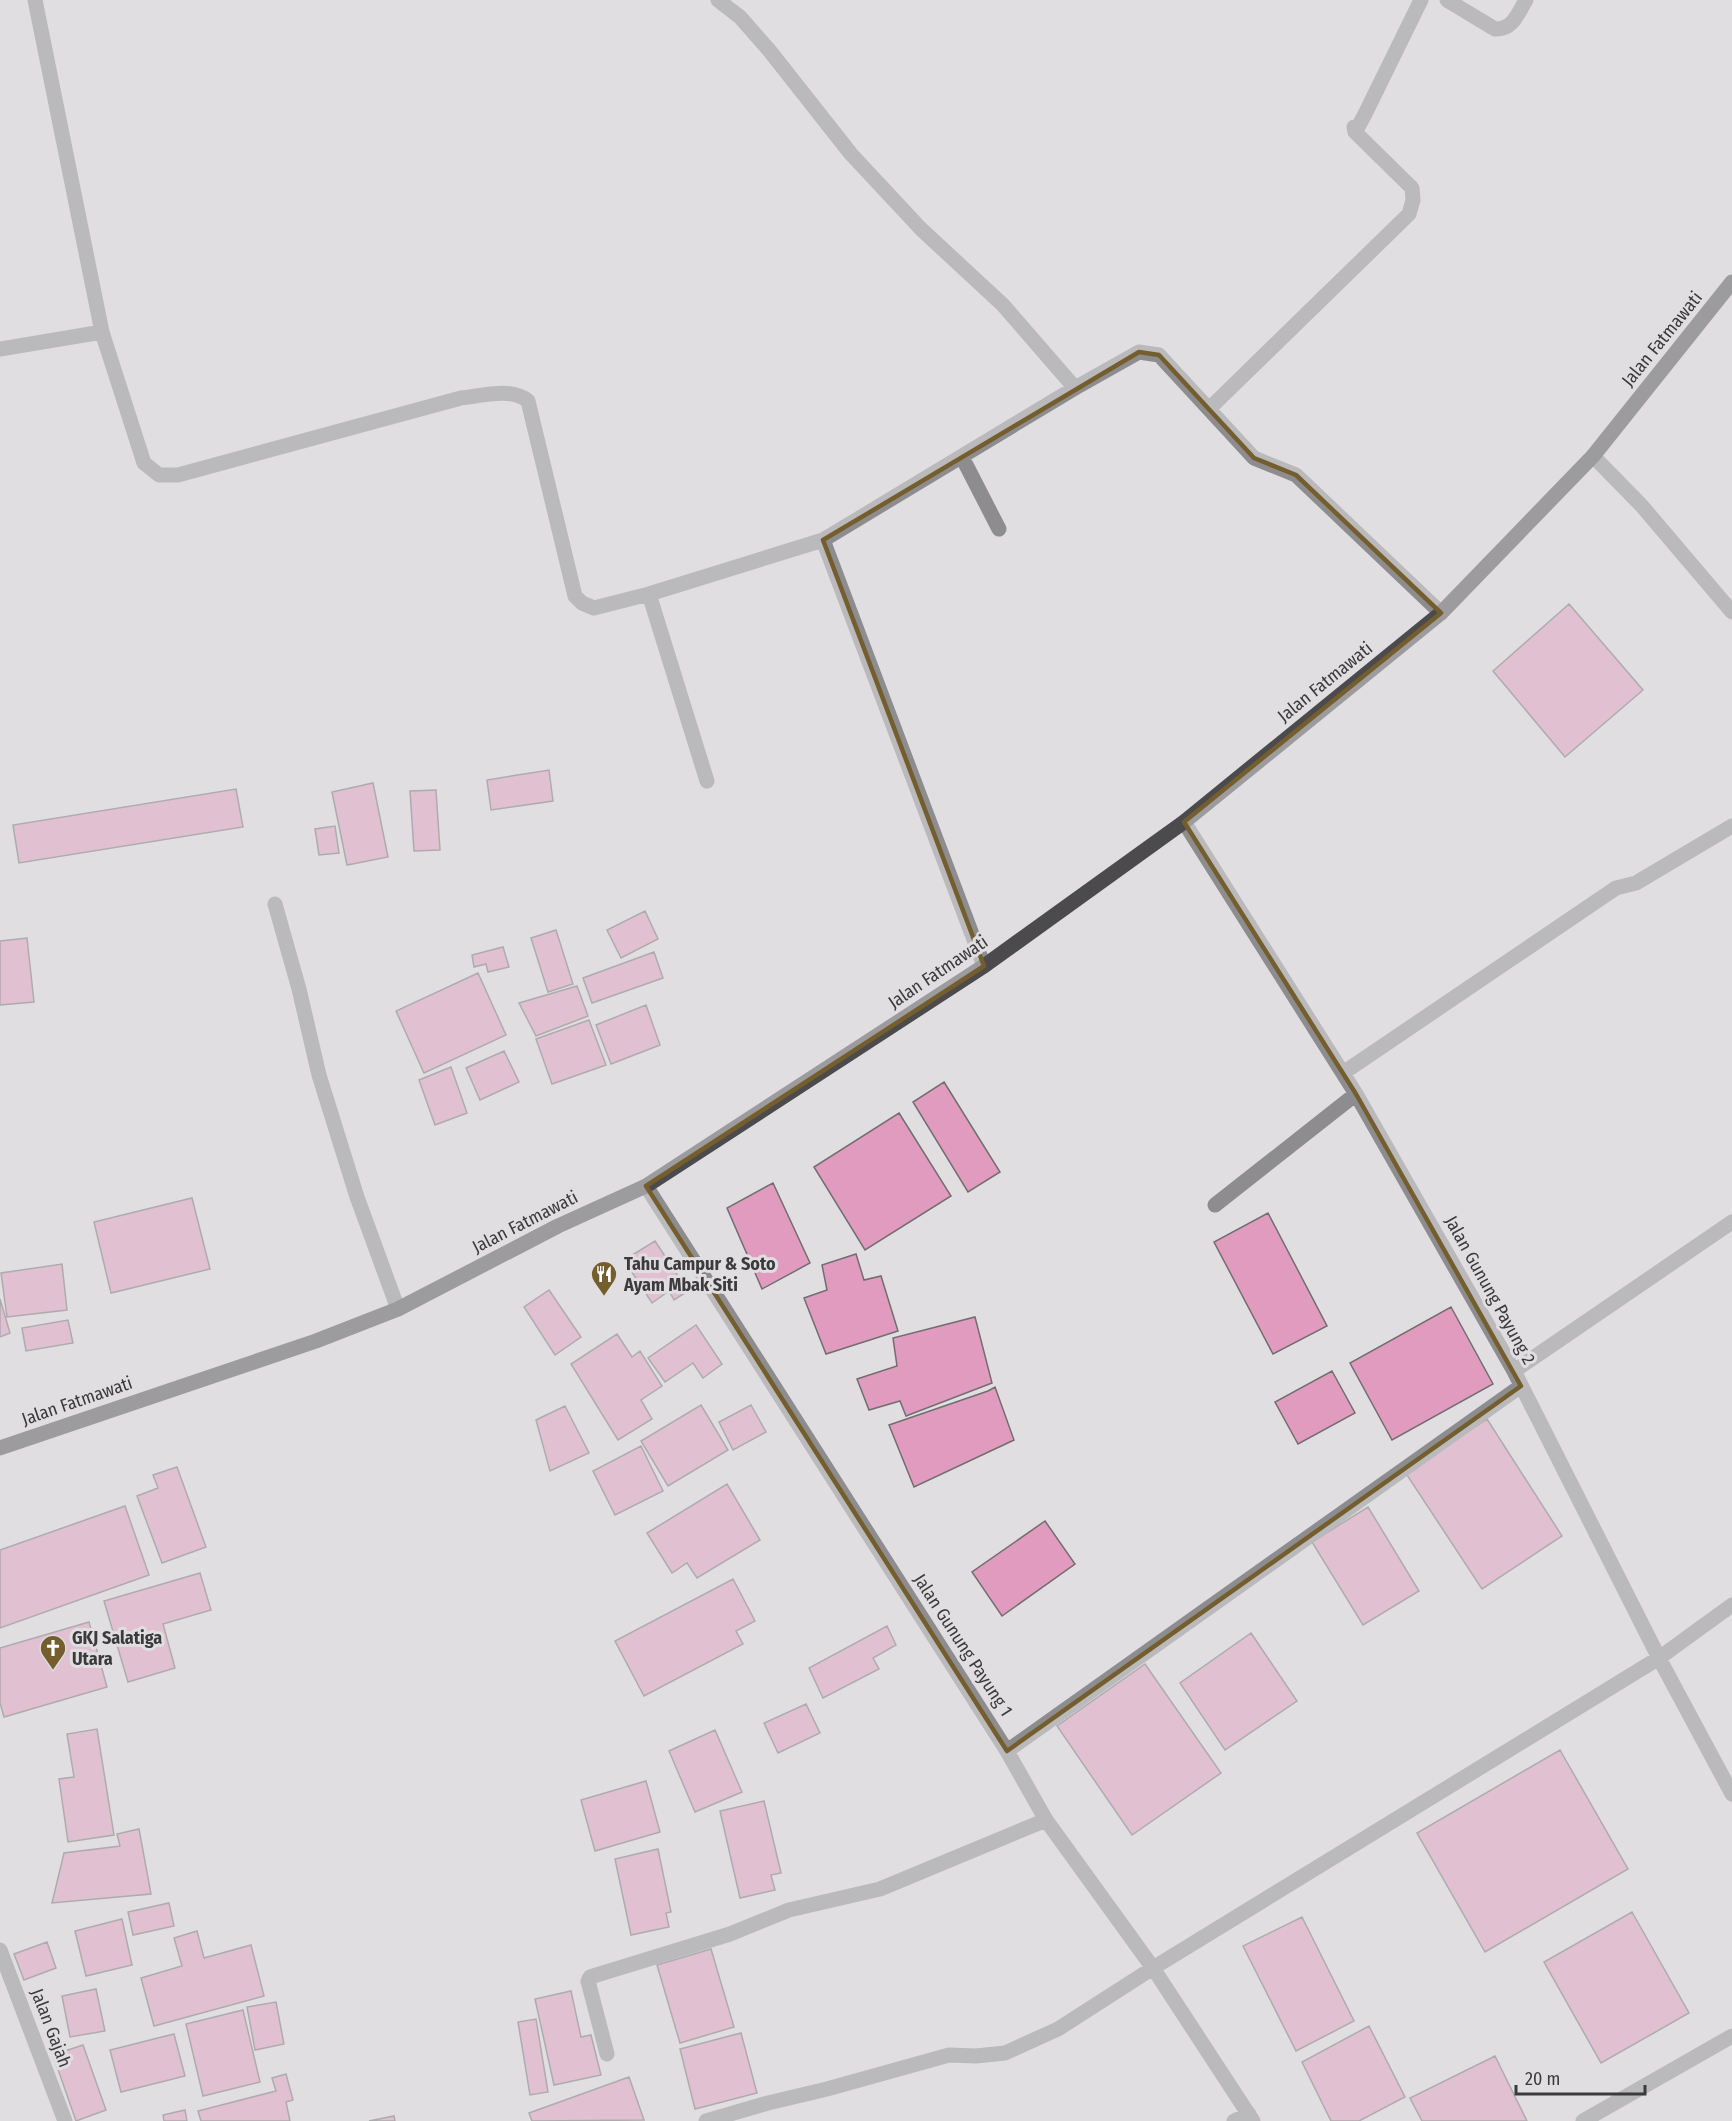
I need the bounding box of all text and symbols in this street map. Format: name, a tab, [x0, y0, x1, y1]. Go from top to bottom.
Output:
street label: Jalan Fatmawati	[1617, 287, 1707, 391]
street label: Jalan Fatmawati	[1273, 637, 1377, 727]
street label: Jalan Fatmawati	[884, 931, 992, 1013]
street label: Jalan Fatmawati	[468, 1186, 582, 1258]
street label: Jalan Gunung Payung 2	[1440, 1212, 1540, 1368]
place label: Tahu Campur & Soto Ayam Mbak Siti	[623, 1253, 776, 1296]
restaurant icon: Tahu Campur & Soto Ayam Mbak Siti	[589, 1259, 619, 1297]
street label: Jalan Fatmawati	[19, 1372, 135, 1430]
street label: Jalan Gunung Payung 1	[909, 1570, 1017, 1720]
place label: GKJ Salatiga Utara	[72, 1627, 162, 1670]
church icon: GKJ Salatiga Utara	[38, 1633, 68, 1671]
street label: Jalan Gajah	[26, 1986, 76, 2070]
scale bar	[1516, 2058, 1645, 2096]
text: 20 m	[1525, 2068, 1560, 2090]

